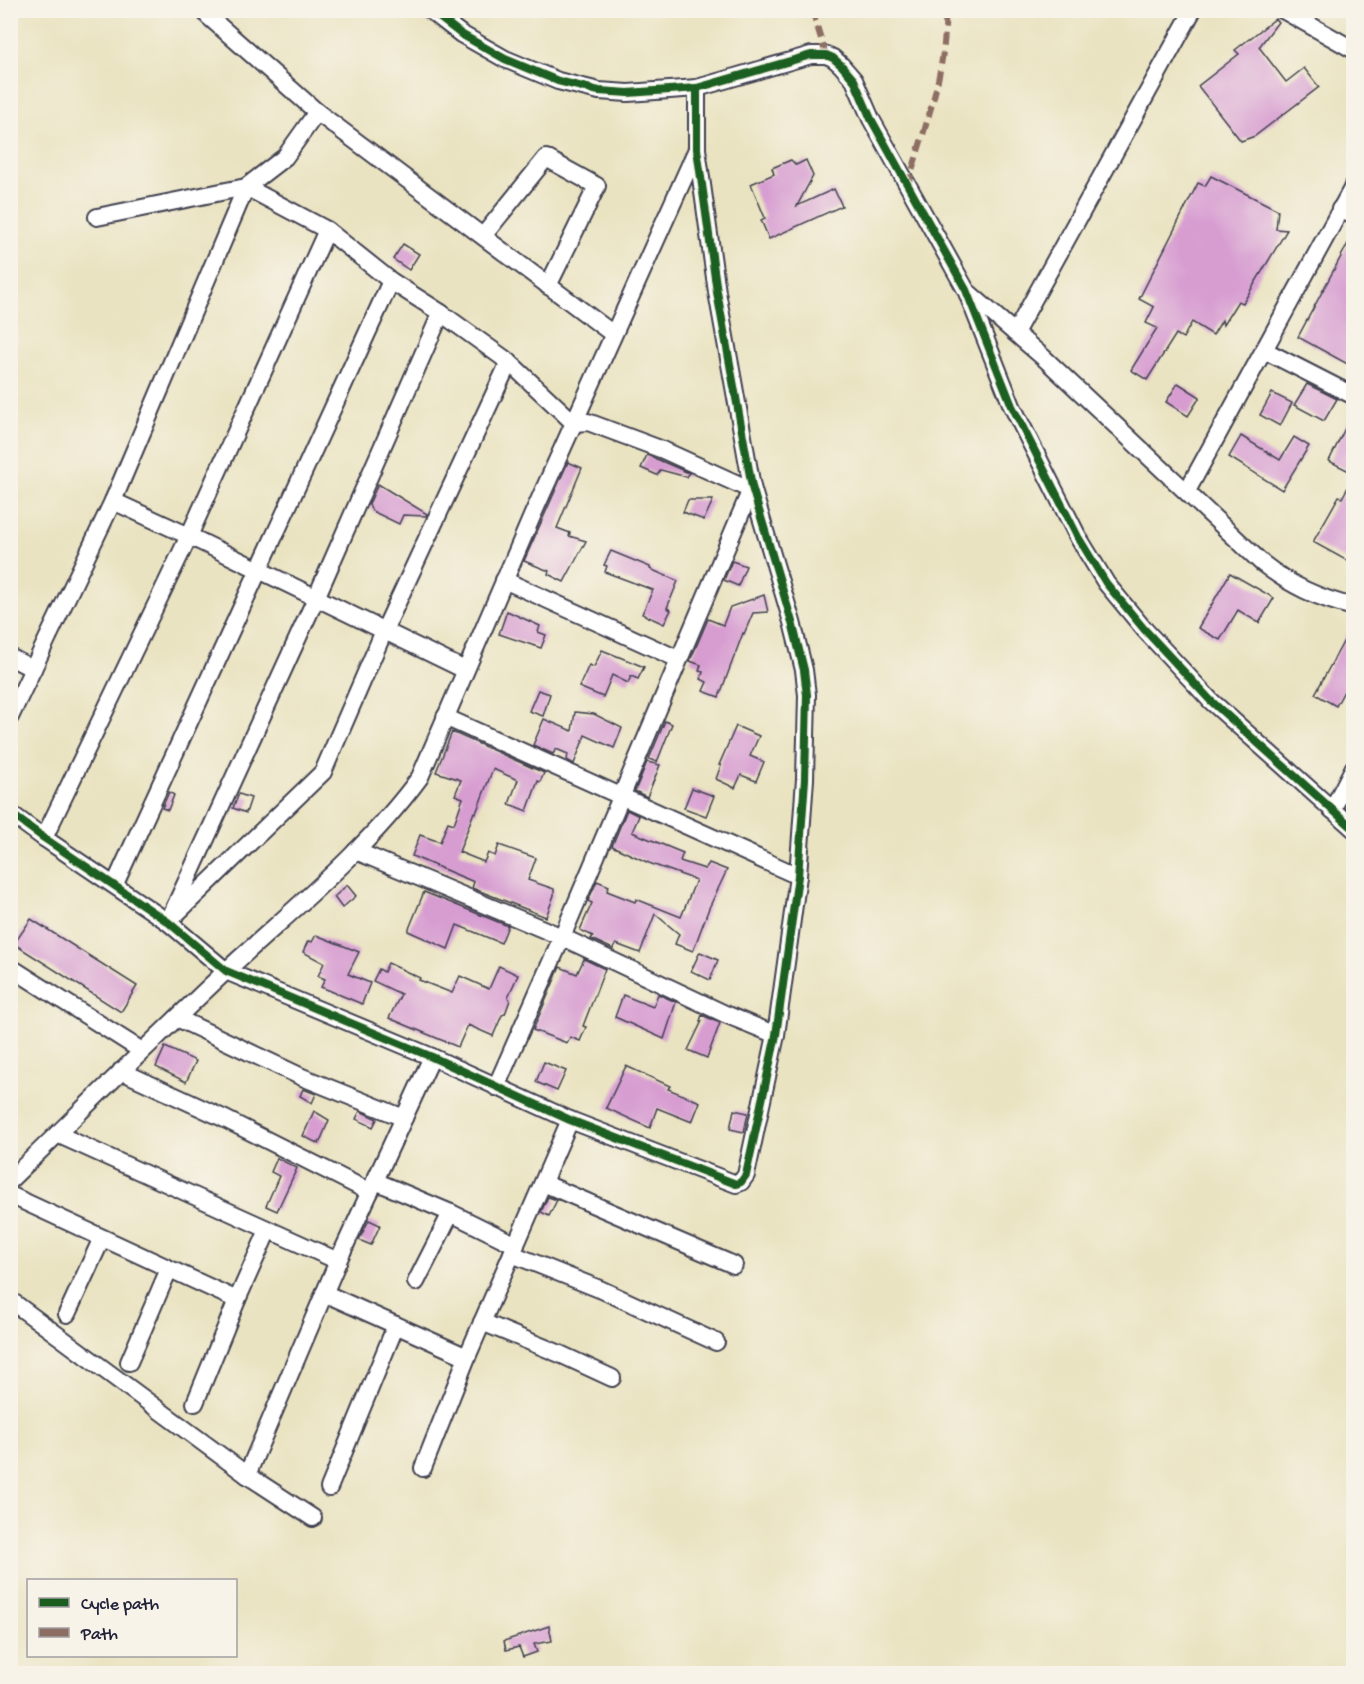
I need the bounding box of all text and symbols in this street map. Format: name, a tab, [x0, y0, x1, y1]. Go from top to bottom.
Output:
legend	[27, 1579, 237, 1657]
text: Cycle path	[81, 1595, 159, 1616]
text: Path	[80, 1625, 118, 1646]

